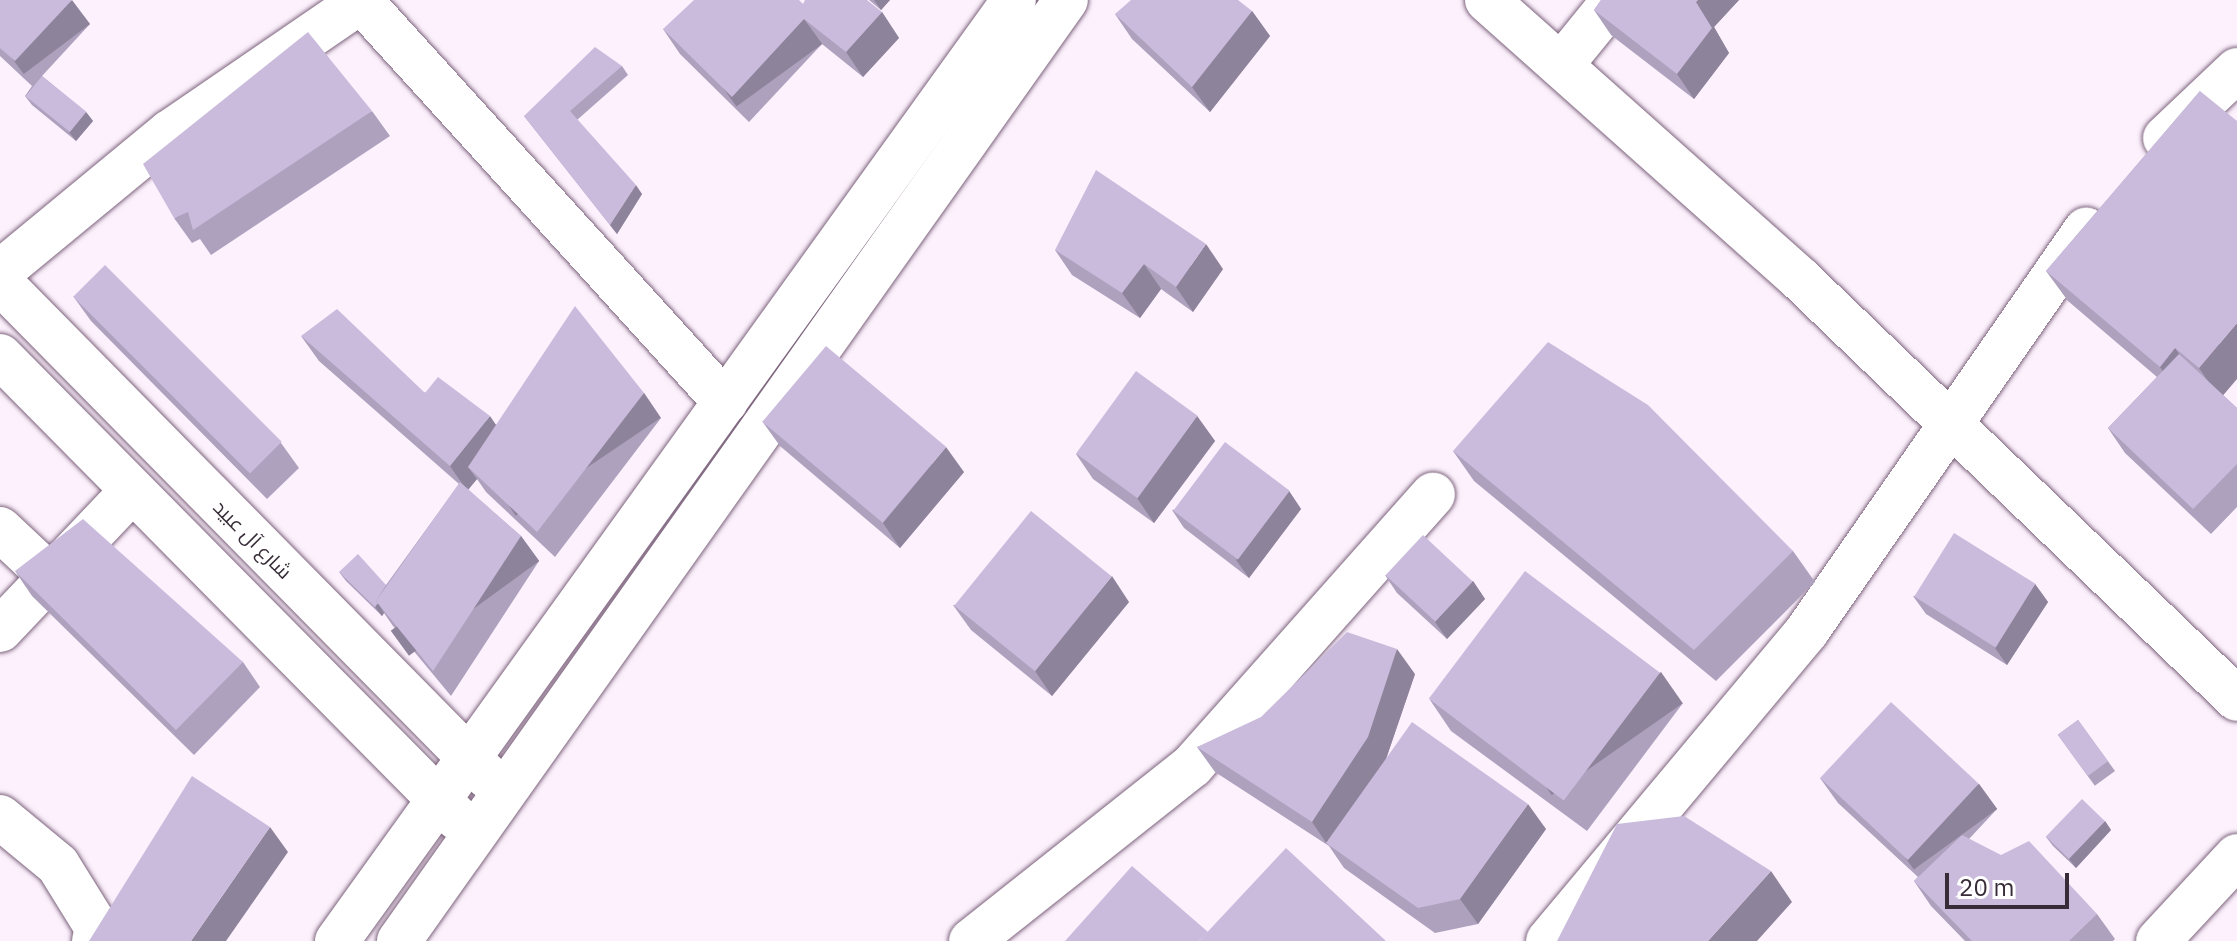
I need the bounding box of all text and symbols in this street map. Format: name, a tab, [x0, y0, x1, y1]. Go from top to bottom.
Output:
street label: شارع آل عبيد	[209, 495, 297, 583]
scale bar	[1949, 857, 2073, 907]
text: 20 m	[1959, 871, 2014, 903]

